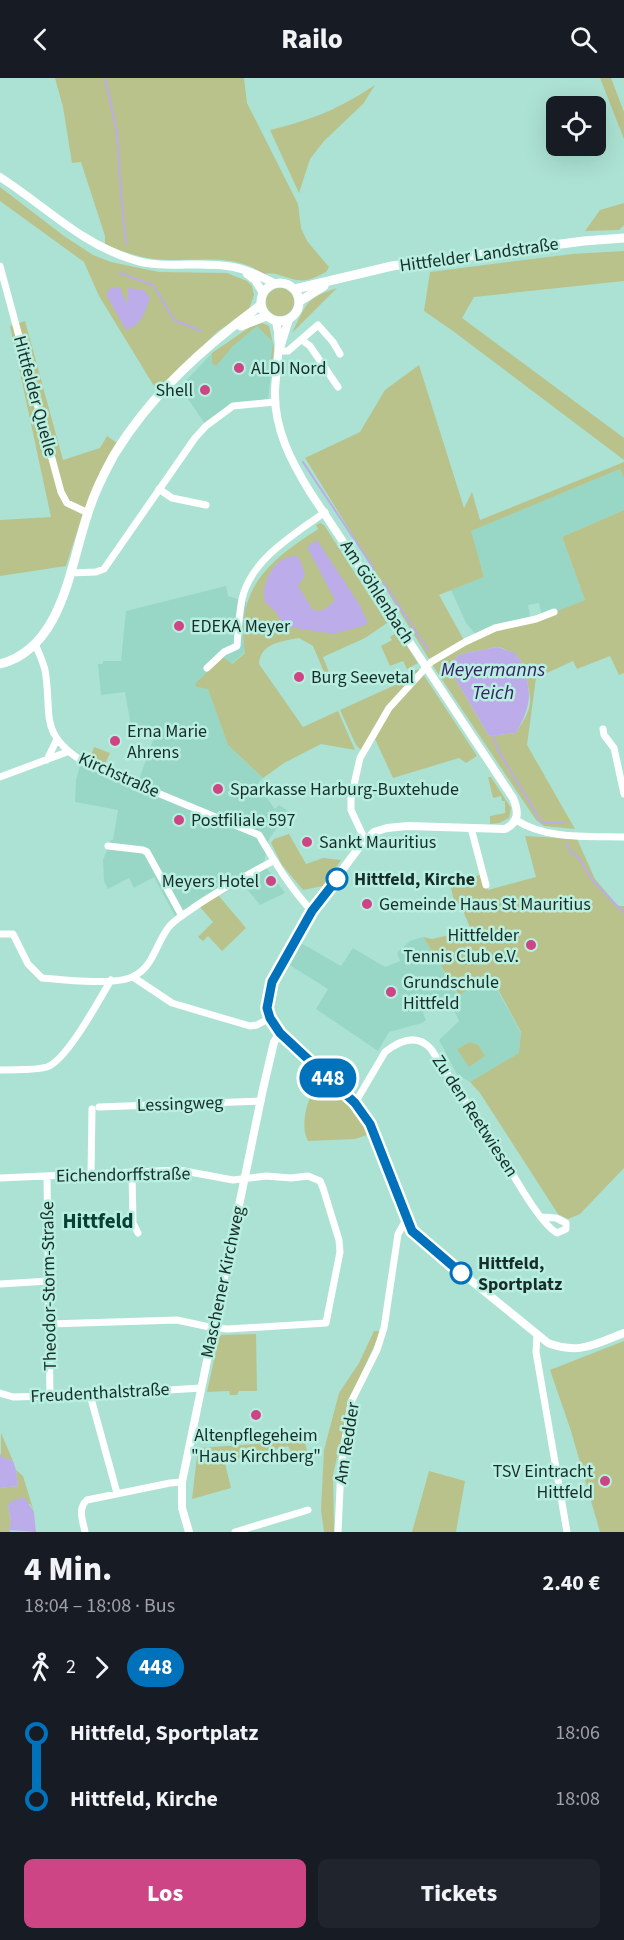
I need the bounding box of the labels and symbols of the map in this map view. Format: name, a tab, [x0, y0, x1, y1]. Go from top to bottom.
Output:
street label: Hittfelder Landstraße	[398, 231, 560, 279]
street label: Hittfelder Quelle	[7, 333, 63, 459]
place label: ALDI Nord	[251, 356, 326, 381]
marker: ALDI Nord	[232, 361, 246, 375]
place label: Shell	[155, 378, 193, 403]
marker: Shell	[198, 383, 212, 397]
street label: Am Göhlenbach	[334, 535, 420, 649]
place label: EDEKA Meyer	[191, 614, 291, 639]
marker: EDEKA Meyer	[172, 619, 186, 633]
water label: Meyermanns Teich	[441, 656, 545, 707]
place label: Burg Seevetal	[311, 665, 414, 690]
marker: Burg Seevetal	[292, 670, 306, 684]
place label: Erna Marie Ahrens	[127, 719, 207, 765]
marker: Erna Marie Ahrens	[108, 734, 122, 748]
street label: Kirchstraße	[74, 746, 164, 804]
place label: Sparkasse Harburg-Buxtehude	[230, 777, 459, 802]
marker: Sparkasse Harburg-Buxtehude	[211, 782, 225, 796]
place label: Postfiliale 597	[191, 808, 295, 833]
marker: Postfiliale 597	[172, 813, 186, 827]
place label: Sankt Mauritius	[319, 830, 436, 855]
marker: Sankt Mauritius	[300, 835, 314, 849]
place label: Hittfeld, Kirche	[354, 867, 475, 892]
marker: Hittfeld, Kirche	[326, 868, 348, 890]
place label: Meyers Hotel	[162, 869, 259, 894]
marker: Meyers Hotel	[264, 874, 278, 888]
place label: Gemeinde Haus St Mauritius	[379, 892, 591, 917]
marker: Gemeinde Haus St Mauritius	[360, 897, 374, 911]
place label: Hittfelder Tennis Club e.V.	[403, 923, 520, 969]
marker: Hittfelder Tennis Club e.V.	[524, 938, 538, 952]
place label: Grundschule Hittfeld	[403, 970, 499, 1016]
marker: Grundschule Hittfeld	[384, 985, 398, 999]
street label: Zu den Reetwiesen	[426, 1050, 524, 1182]
line badge: 448	[294, 1058, 362, 1098]
street label: Lessingweg	[136, 1090, 224, 1118]
street label: Eichendorffstraße	[56, 1161, 191, 1189]
street label: Theodor-Storm-Straße	[35, 1201, 63, 1371]
street label: Maschener Kirchweg	[195, 1204, 251, 1360]
district label: Hittfeld	[62, 1206, 134, 1236]
place label: Hittfeld, Sportplatz	[478, 1251, 562, 1297]
marker: Hittfeld, Sportplatz	[450, 1262, 472, 1284]
street label: Freudenthalstraße	[30, 1377, 170, 1409]
street label: Am Redder	[328, 1400, 366, 1486]
marker: Altenpflegeheim "Haus Kirchberg"	[249, 1408, 263, 1422]
place label: Altenpflegeheim "Haus Kirchberg"	[191, 1423, 321, 1469]
place label: TSV Eintracht Hittfeld	[493, 1459, 593, 1505]
marker: TSV Eintracht Hittfeld	[598, 1474, 612, 1488]

